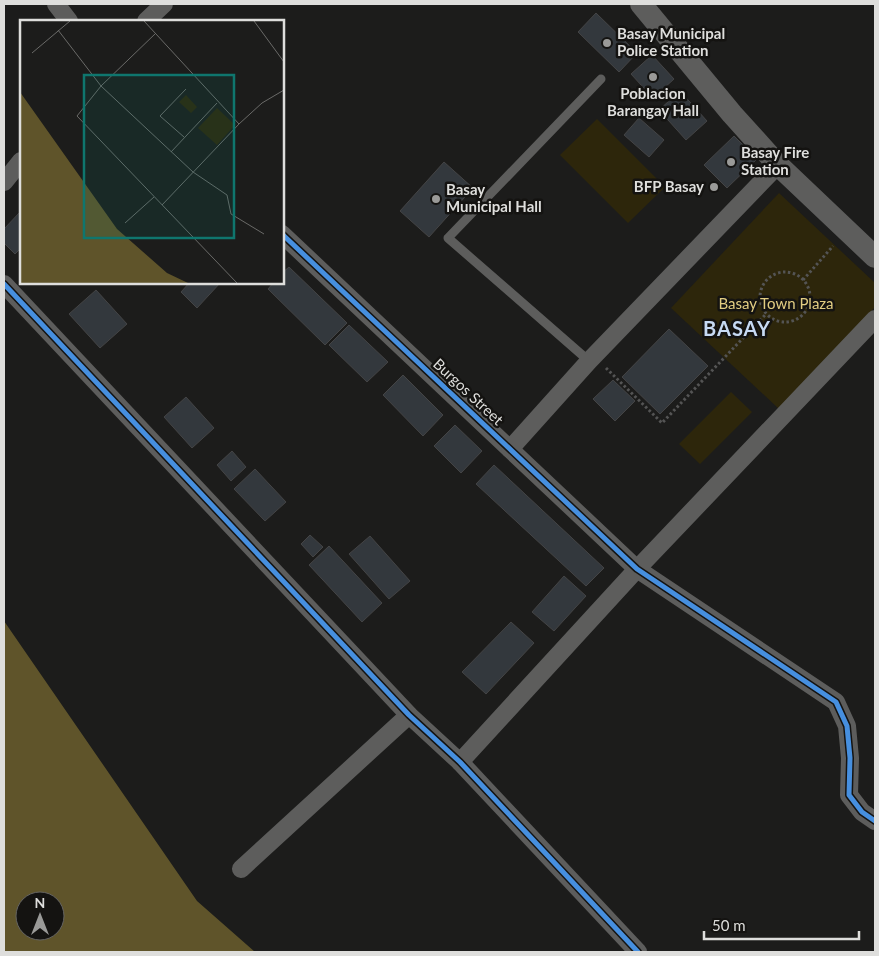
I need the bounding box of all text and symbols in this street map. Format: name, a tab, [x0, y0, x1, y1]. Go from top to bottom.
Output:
inset map	[20, 20, 284, 284]
place label: Basay Municipal Police Station	[617, 24, 725, 59]
marker: Basay Municipal Police Station	[601, 37, 613, 49]
marker: Poblacion Barangay Hall	[647, 71, 659, 83]
place label: Poblacion Barangay Hall	[607, 84, 699, 119]
place label: Basay Fire Station	[741, 143, 809, 178]
marker: Basay Fire Station	[725, 156, 737, 168]
place label: BFP Basay	[634, 177, 704, 195]
place label: Basay Municipal Hall	[446, 180, 542, 215]
marker: BFP Basay	[708, 181, 720, 193]
marker: Basay Municipal Hall	[430, 193, 442, 205]
park label: Basay Town Plaza	[718, 294, 834, 312]
district label: BASAY	[703, 316, 771, 340]
street label: Burgos Street	[430, 354, 508, 429]
north arrow	[15, 891, 65, 941]
text: N	[35, 894, 45, 911]
scale bar	[704, 908, 859, 940]
text: 50 m	[712, 916, 746, 934]

